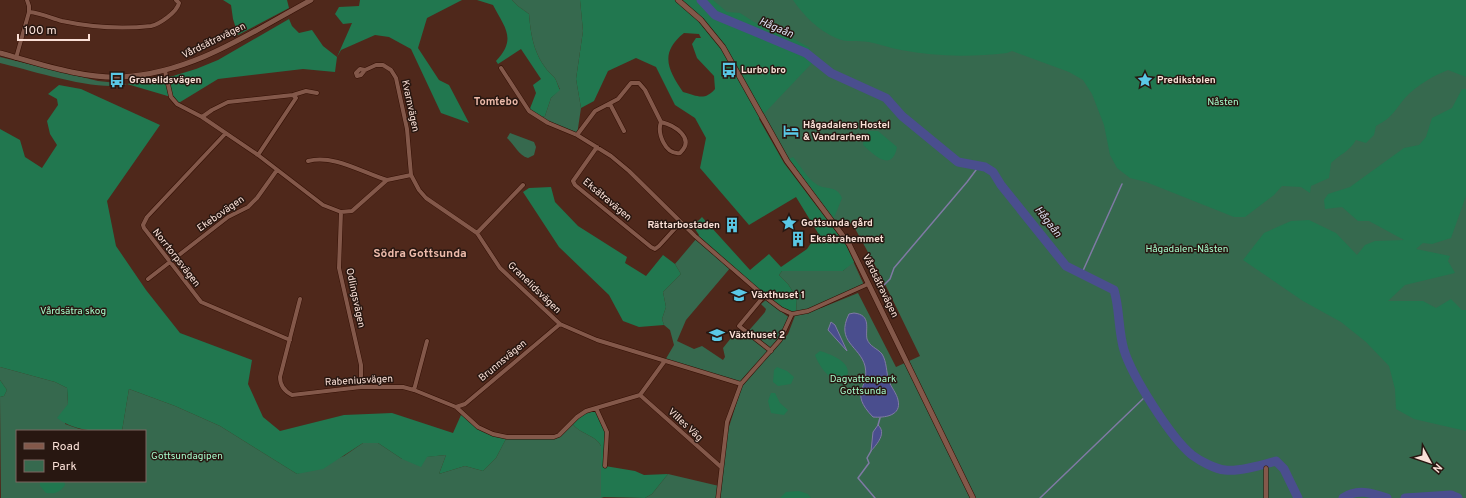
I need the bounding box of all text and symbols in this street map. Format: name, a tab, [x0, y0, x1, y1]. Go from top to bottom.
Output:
water label: Hågaån	[757, 15, 795, 41]
scale bar	[18, 16, 89, 42]
street label: Vårdsätravägen	[180, 20, 248, 62]
text: 100 m	[24, 23, 57, 39]
bus stop icon: Lurbo bro	[720, 61, 738, 79]
place label: Lurbo bro	[741, 64, 786, 77]
bus stop icon: Granelidsvägen	[108, 71, 126, 89]
place icon: Predikstolen	[1136, 71, 1154, 89]
place label: Granelidsvägen	[129, 74, 201, 87]
place label: Predikstolen	[1157, 74, 1216, 87]
street label: Kvarnvägen	[398, 79, 422, 133]
district label: Tomtebo	[474, 95, 518, 109]
park label: Nåsten	[1207, 96, 1239, 109]
place label: Hågadalens Hostel & Vandrarhem	[803, 119, 890, 144]
hotel icon: Hågadalens Hostel & Vandrarhem	[782, 122, 800, 140]
street label: Eksätravägen	[580, 176, 634, 224]
street label: Ekebovägen	[195, 193, 247, 235]
water label: Hågaån	[1031, 203, 1065, 241]
place icon: Gottsunda gård	[780, 214, 798, 232]
building icon: Rättarbostaden	[723, 216, 741, 234]
place label: Gottsunda gård	[801, 217, 873, 230]
place label: Rättarbostaden	[648, 219, 720, 232]
street label: Norrtorpsvägen	[149, 226, 203, 290]
building icon: Eksätrahemmet	[789, 230, 807, 248]
place label: Eksätrahemmet	[810, 233, 884, 246]
park label: Hågadalen-Nåsten	[1146, 243, 1228, 256]
district label: Södra Gottsunda	[373, 246, 467, 262]
street label: Vårdsätravägen	[859, 252, 901, 320]
street label: Granelidsvägen	[505, 259, 563, 317]
street label: Odlingsvägen	[342, 267, 368, 329]
school or university icon: Växthuset 1	[730, 286, 748, 304]
place label: Växthuset 1	[751, 289, 805, 302]
park label: Vårdsätra skog	[40, 305, 106, 318]
school or university icon: Växthuset 2	[708, 326, 726, 344]
place label: Växthuset 2	[729, 329, 785, 342]
street label: Brunnsvägen	[476, 337, 530, 385]
street label: Rabeniusvägen	[325, 373, 393, 389]
park label: Dagvattenpark Gottsunda	[830, 373, 896, 398]
street label: Villes Väg	[665, 406, 705, 444]
legend	[16, 430, 146, 482]
text: Road	[52, 439, 80, 455]
north arrow	[1410, 442, 1450, 482]
park label: Gottsundagipen	[151, 450, 223, 463]
text: Park	[52, 459, 77, 475]
text: N	[1429, 460, 1445, 475]

